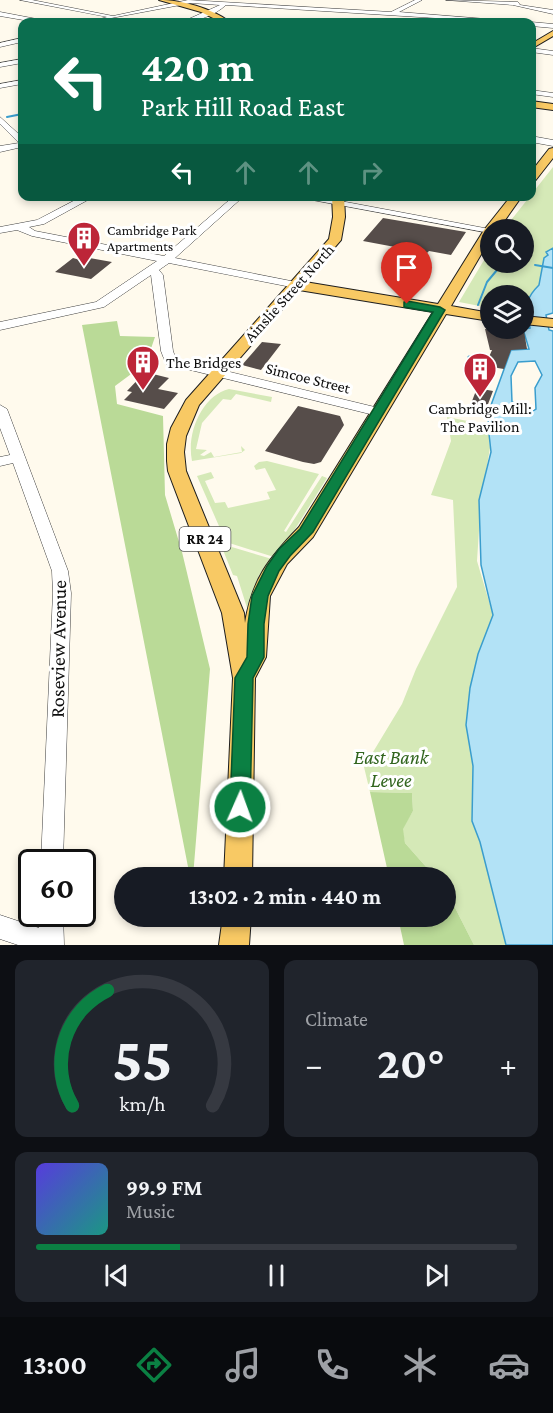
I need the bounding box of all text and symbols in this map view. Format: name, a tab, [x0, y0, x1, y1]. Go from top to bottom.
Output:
icon: left	[42, 42, 120, 120]
text: 420 m	[141, 43, 254, 90]
text: Park Hill Road East	[141, 92, 345, 122]
icon: left	[166, 156, 199, 189]
icon: ahead	[229, 156, 262, 189]
icon: ahead	[292, 156, 325, 189]
icon: right	[355, 156, 388, 189]
map controls	[480, 219, 534, 339]
button: search	[480, 219, 534, 273]
building icon: Cambridge Park Apartments	[66, 220, 102, 267]
place label: Cambridge Park Apartments	[107, 222, 197, 254]
street label: Ainslie Street North	[241, 241, 337, 345]
pin	[381, 242, 432, 304]
icon: arrive	[390, 251, 423, 284]
button: layers	[480, 285, 534, 339]
building icon: The Bridges	[125, 344, 161, 391]
building icon: Cambridge Mill: The Pavilion	[462, 351, 498, 398]
place label: The Bridges	[166, 354, 241, 372]
street label: Simcoe Street	[264, 359, 353, 397]
place label: Cambridge Mill: The Pavilion	[428, 400, 532, 435]
road number: RR 24	[180, 527, 230, 551]
street label: Roseview Avenue	[46, 580, 70, 718]
park label: East Bank Levee	[353, 746, 430, 791]
position arrow	[208, 775, 272, 839]
speed limit sign: 60	[18, 849, 96, 927]
text: 13:02 · 2 min · 440 m	[189, 884, 381, 909]
text: Climate	[305, 1008, 368, 1030]
text: 55	[112, 1024, 172, 1093]
text: 20°	[377, 1038, 445, 1088]
text: −	[305, 1046, 322, 1083]
text: +	[500, 1046, 517, 1083]
text: km/h	[119, 1092, 166, 1116]
text: 99.9 FM	[126, 1175, 202, 1200]
text: Music	[126, 1200, 175, 1222]
icon: previous	[100, 1259, 133, 1292]
icon: pause	[260, 1259, 293, 1292]
icon: next	[420, 1259, 453, 1292]
icon: directions	[133, 1344, 175, 1386]
icon: music	[222, 1344, 264, 1386]
icon: phone	[311, 1344, 353, 1386]
icon: climate	[399, 1344, 441, 1386]
icon: car	[488, 1344, 530, 1386]
text: 13:00	[23, 1350, 87, 1380]

